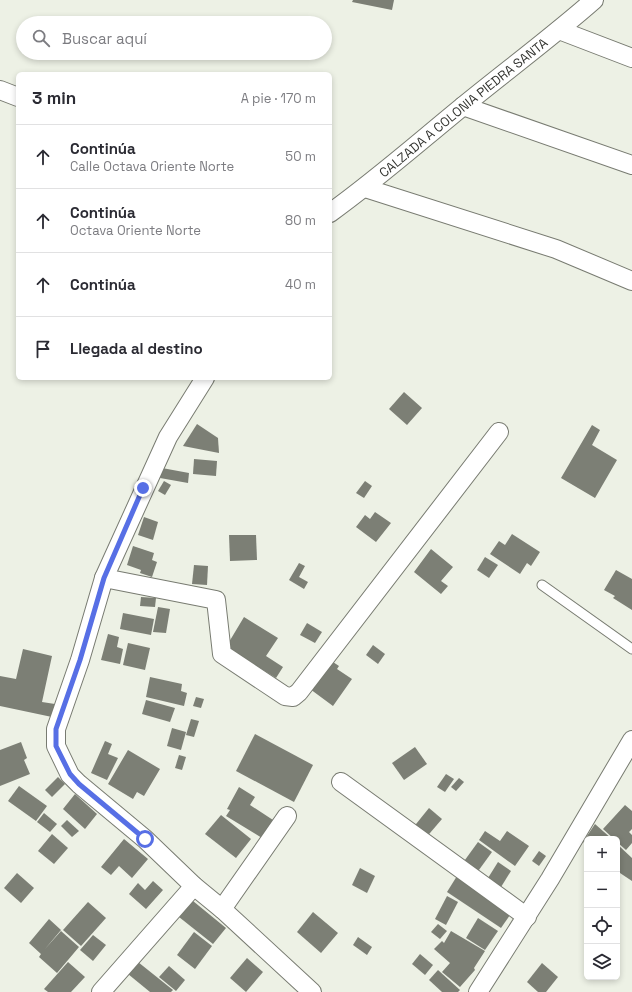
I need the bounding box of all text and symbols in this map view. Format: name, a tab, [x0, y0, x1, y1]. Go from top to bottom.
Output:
search box	[16, 16, 332, 60]
icon: search	[30, 27, 52, 49]
text: Buscar aquí	[62, 29, 147, 48]
street label: CALZADA A COLONIA PIEDRA SANTA	[376, 34, 551, 181]
text: 3 min	[32, 87, 76, 109]
text: A pie · 170 m	[241, 90, 316, 107]
text: Continúa	[70, 139, 136, 158]
icon: ahead	[32, 146, 54, 168]
text: 50 m	[285, 148, 316, 165]
text: Calle Octava Oriente Norte	[70, 158, 234, 175]
text: Continúa	[70, 203, 136, 222]
icon: ahead	[32, 210, 54, 232]
text: 80 m	[285, 212, 316, 229]
text: Octava Oriente Norte	[70, 222, 201, 239]
icon: ahead	[32, 274, 54, 296]
text: Continúa	[70, 275, 136, 294]
text: 40 m	[285, 276, 316, 293]
icon: arrive	[32, 338, 54, 360]
text: Llegada al destino	[70, 339, 203, 358]
route end	[134, 479, 152, 497]
route start	[136, 830, 154, 848]
map controls	[584, 836, 620, 980]
button: +	[584, 836, 620, 872]
button: −	[584, 872, 620, 908]
button: locate	[584, 908, 620, 944]
button: layers	[584, 944, 620, 980]

